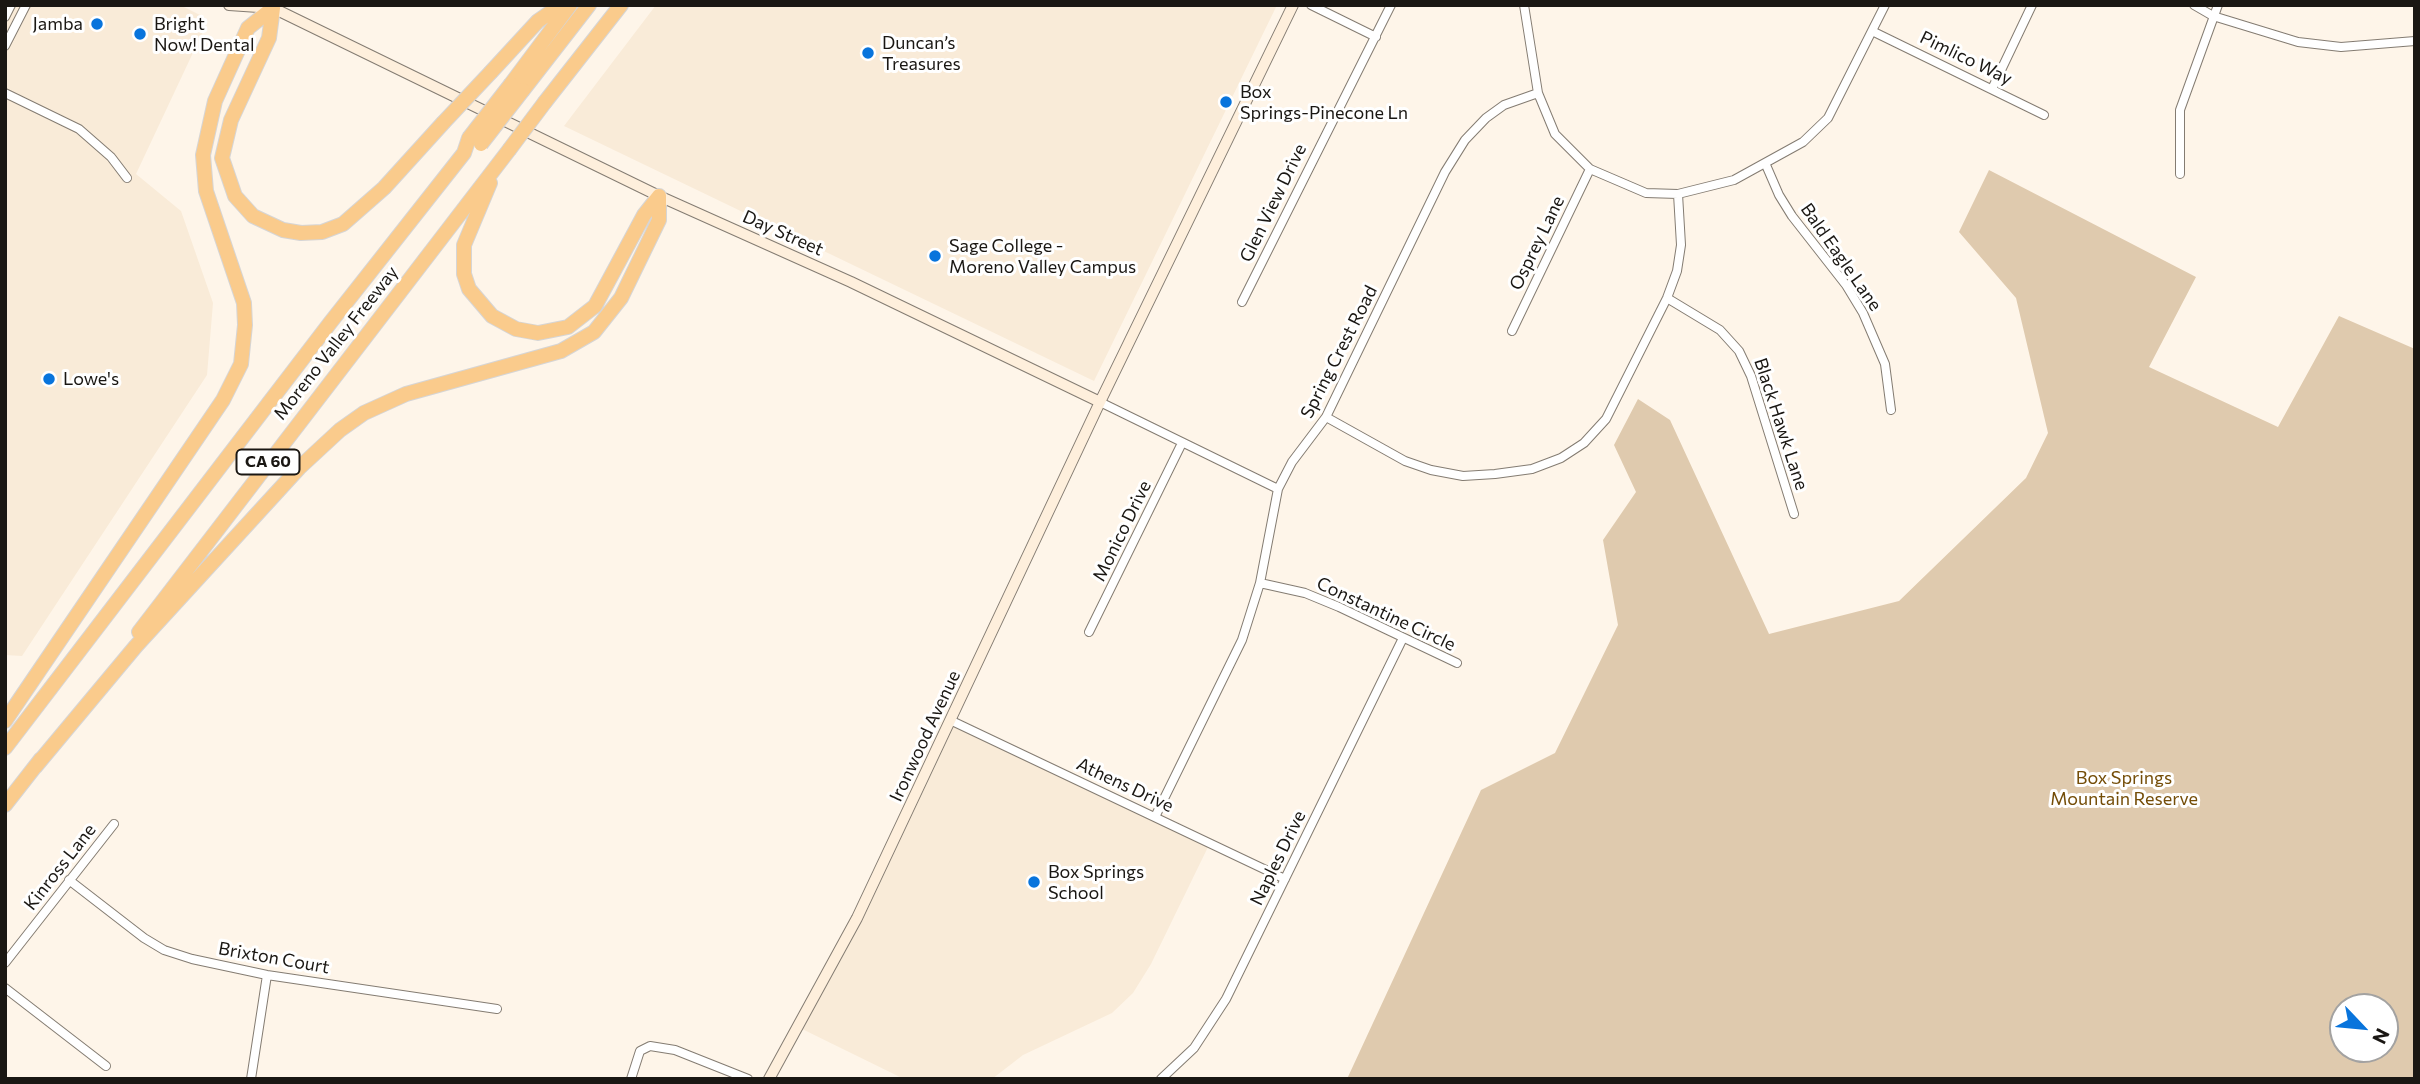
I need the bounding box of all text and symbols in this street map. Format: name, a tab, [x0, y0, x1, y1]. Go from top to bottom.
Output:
place label: Jamba	[33, 13, 83, 35]
place label: Bright Now! Dental	[154, 13, 255, 56]
marker: Jamba	[89, 16, 105, 32]
marker: Bright Now! Dental	[132, 26, 148, 42]
street label: Pimlico Way	[1916, 26, 2016, 90]
place label: Duncan’s Treasures	[882, 32, 961, 74]
marker: Duncan’s Treasures	[860, 45, 876, 61]
place label: Box Springs-Pinecone Ln	[1240, 81, 1408, 124]
marker: Box Springs-Pinecone Ln	[1218, 94, 1234, 110]
street label: Glen View Drive	[1235, 140, 1311, 266]
street label: Osprey Lane	[1505, 192, 1569, 294]
street label: Bald Eagle Lane	[1796, 199, 1886, 315]
street label: Day Street	[739, 206, 827, 260]
place label: Sage College - Moreno Valley Campus	[949, 235, 1136, 278]
marker: Sage College - Moreno Valley Campus	[927, 248, 943, 264]
street label: Moreno Valley Freeway	[269, 262, 403, 424]
street label: Spring Crest Road	[1296, 282, 1382, 422]
street label: Black Hawk Lane	[1749, 355, 1813, 493]
place label: Lowe's	[63, 368, 119, 390]
marker: Lowe's	[41, 371, 57, 387]
road number: CA 60	[236, 449, 300, 475]
street label: Monico Drive	[1088, 477, 1156, 585]
street label: Constantine Circle	[1313, 572, 1459, 656]
street label: Ironwood Avenue	[885, 667, 965, 805]
street label: Athens Drive	[1073, 753, 1177, 817]
park label: Box Springs Mountain Reserve	[2050, 767, 2198, 810]
street label: Naples Drive	[1246, 807, 1310, 909]
street label: Kinross Lane	[20, 819, 100, 915]
place label: Box Springs School	[1048, 861, 1144, 903]
marker: Box Springs School	[1026, 874, 1042, 890]
street label: Brixton Court	[217, 938, 331, 978]
north arrow	[2329, 993, 2399, 1063]
text: N	[2368, 1025, 2395, 1048]

